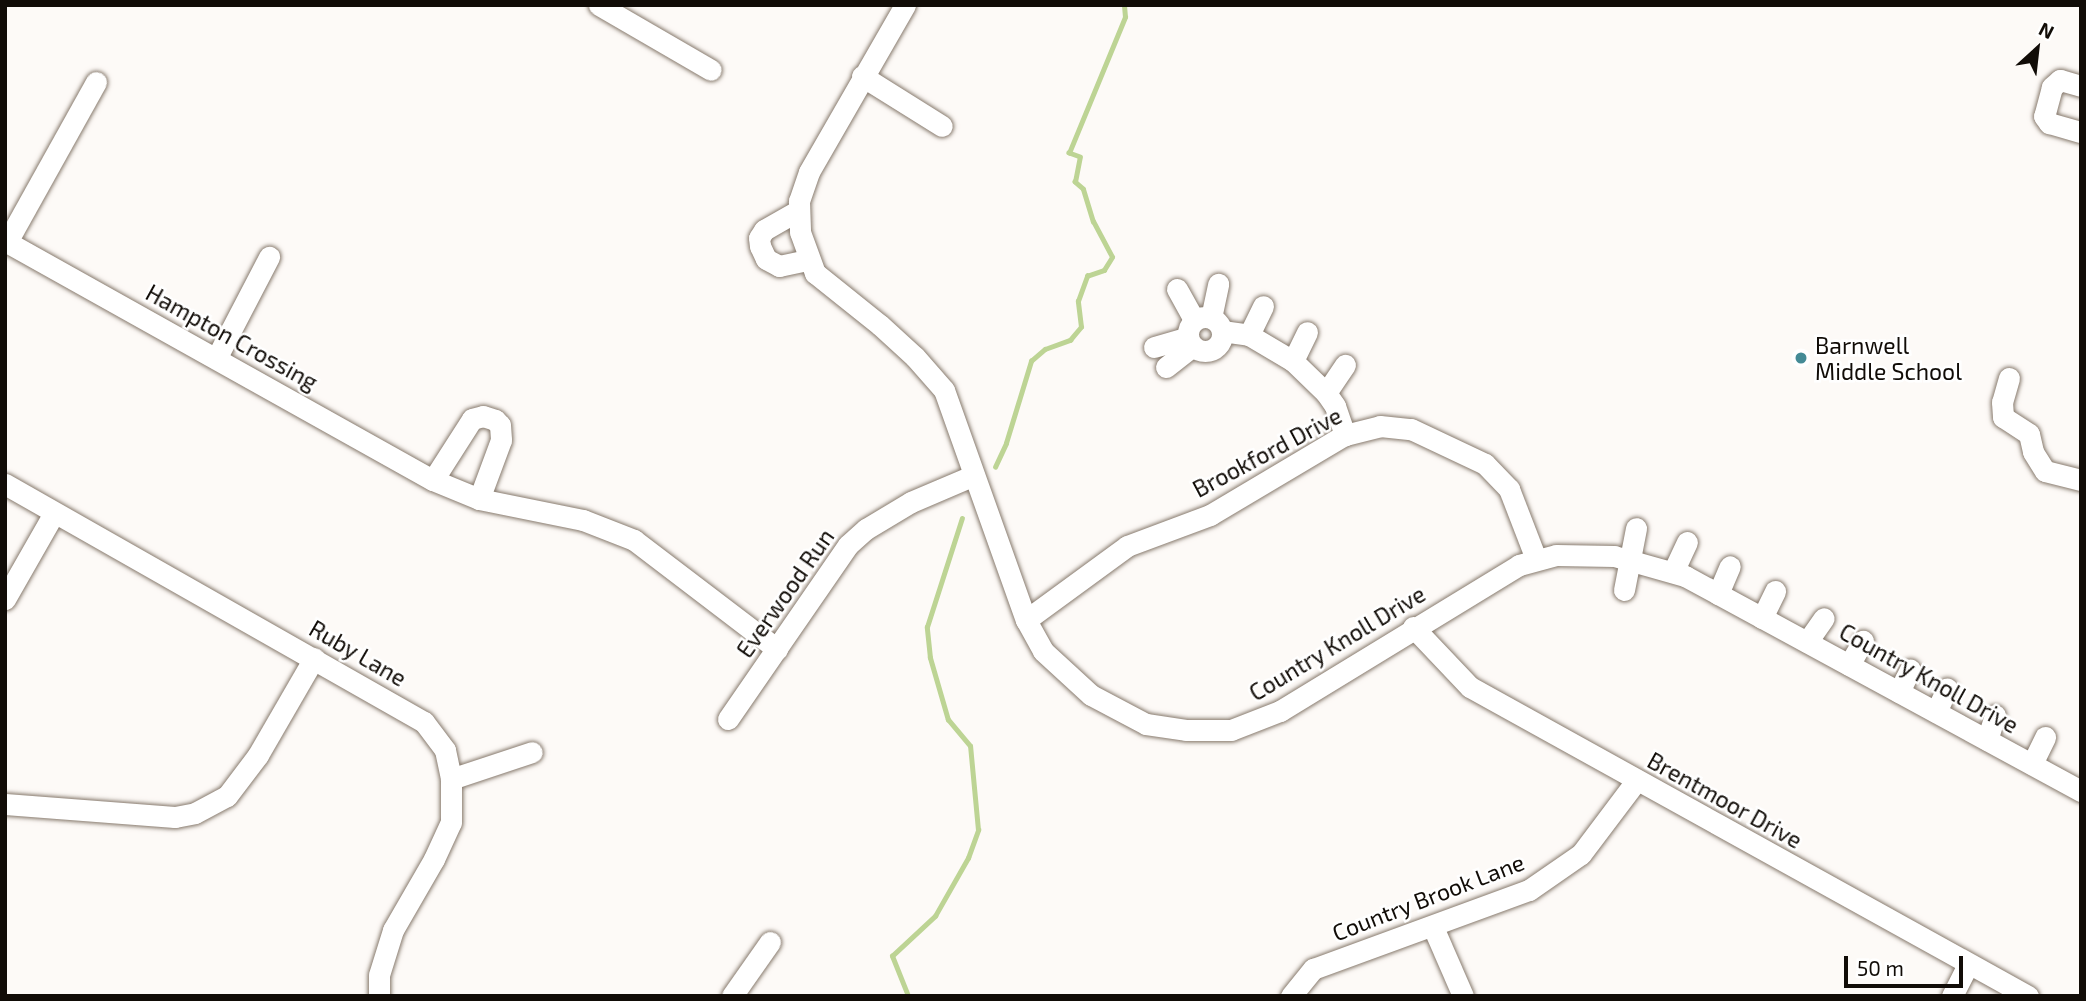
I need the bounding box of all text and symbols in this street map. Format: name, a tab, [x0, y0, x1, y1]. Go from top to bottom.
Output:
north arrow	[2002, 14, 2072, 84]
text: N	[2035, 16, 2058, 43]
street label: Hampton Crossing	[141, 278, 323, 396]
place label: Barnwell Middle School	[1815, 331, 1962, 385]
marker: Barnwell Middle School	[1793, 350, 1809, 366]
street label: Brookford Drive	[1188, 401, 1346, 503]
street label: Everwood Run	[731, 523, 839, 663]
street label: Country Knoll Drive	[1244, 579, 1430, 707]
street label: Ruby Lane	[304, 614, 412, 692]
street label: Country Knoll Drive	[1834, 617, 2024, 739]
street label: Brentmoor Drive	[1643, 746, 1807, 854]
street label: Country Brook Lane	[1328, 848, 1528, 946]
scale bar	[1848, 942, 1967, 986]
text: 50 m	[1857, 955, 1904, 980]

